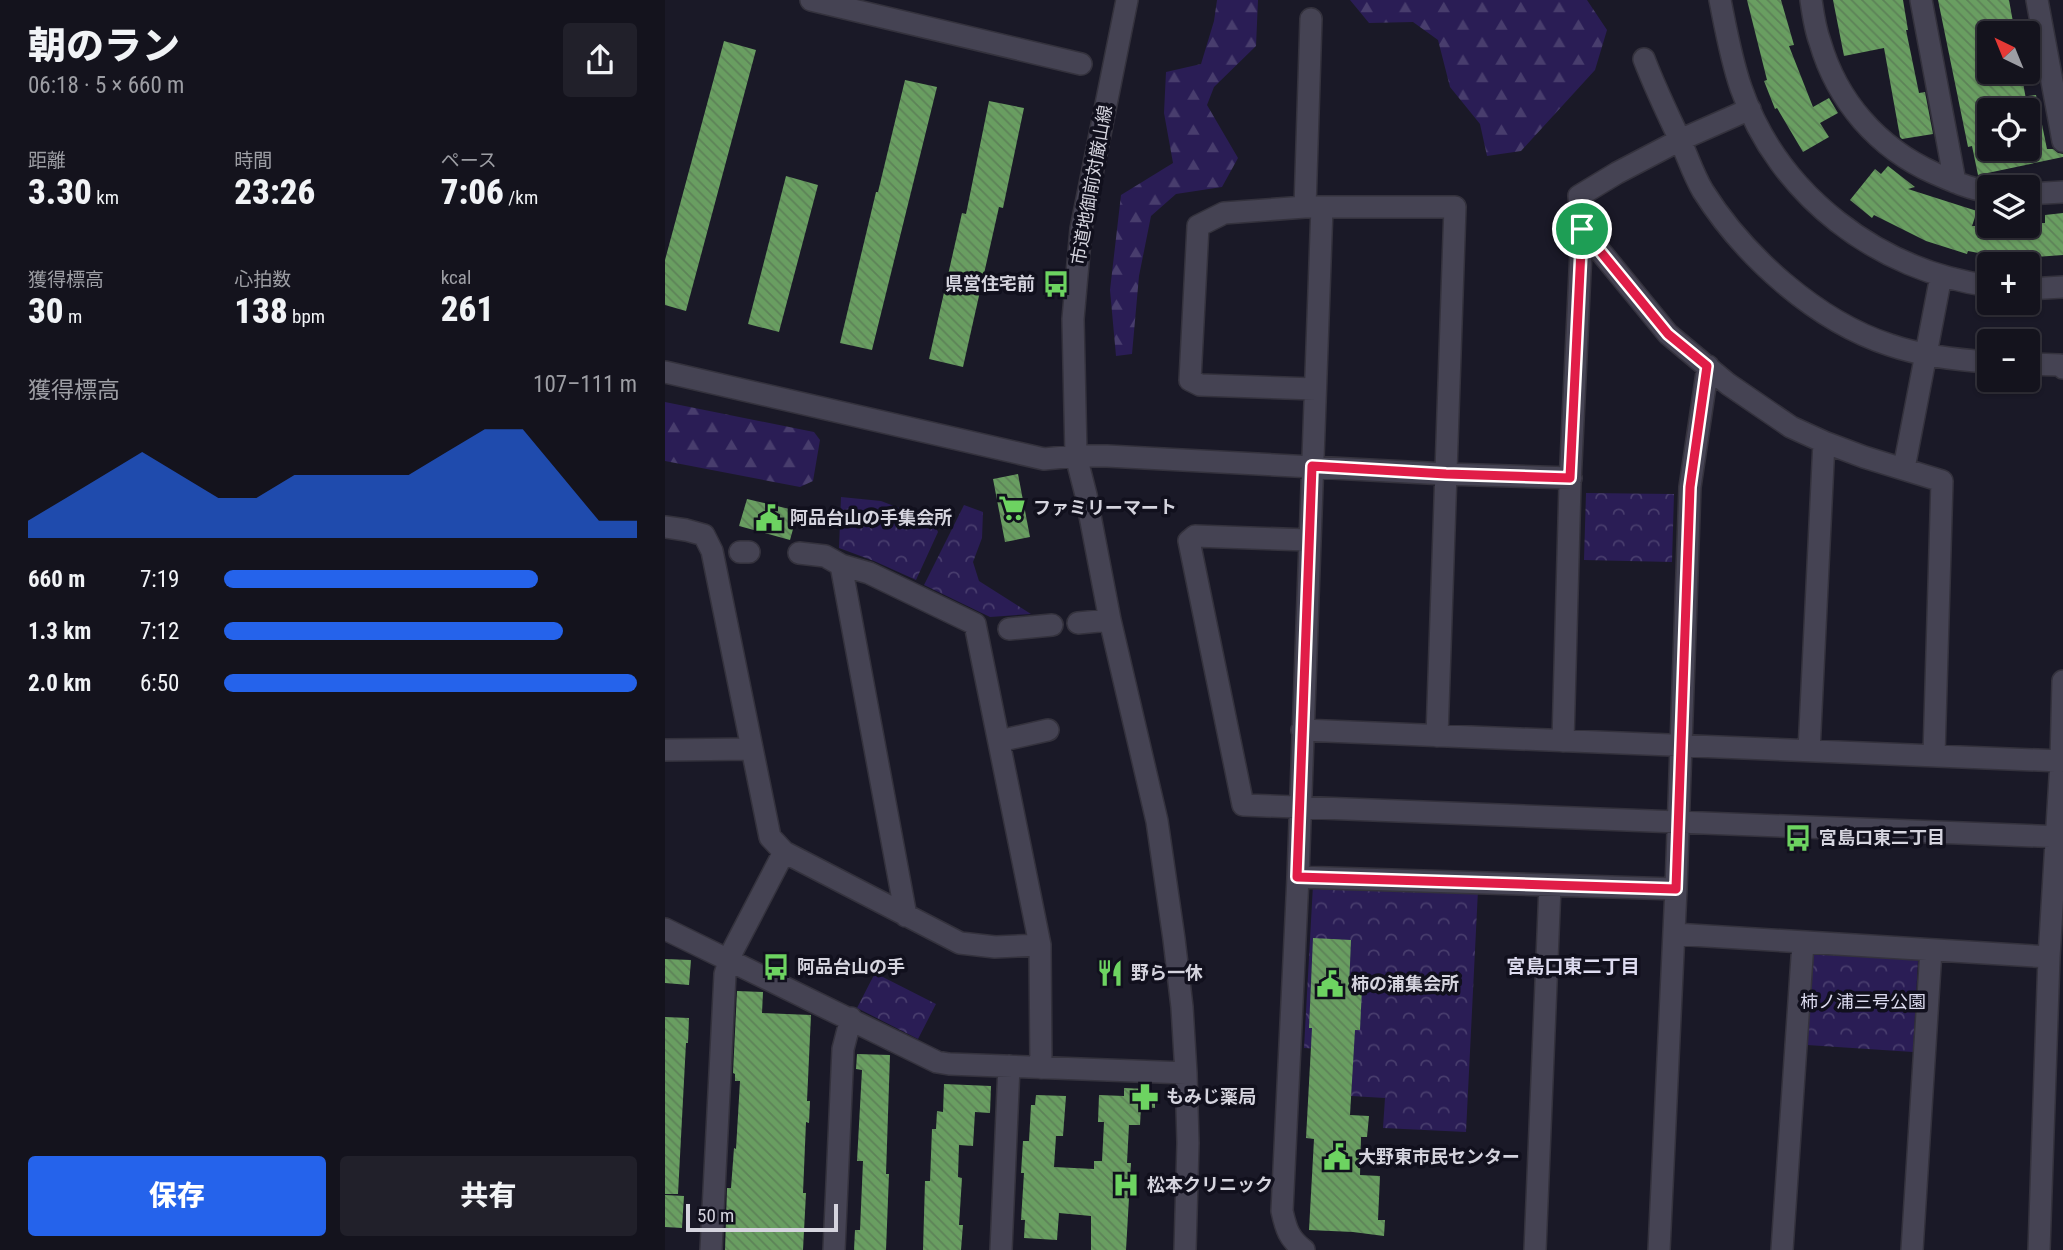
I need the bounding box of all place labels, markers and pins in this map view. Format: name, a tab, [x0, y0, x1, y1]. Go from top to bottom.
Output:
pin	[1552, 199, 1612, 259]
bus stop icon: 県営住宅前	[1041, 269, 1071, 299]
place label: 県営住宅前	[945, 273, 1035, 294]
supermarket icon: ファミリーマート	[997, 493, 1027, 523]
place label: ファミリーマート	[1033, 497, 1177, 518]
public building icon: 阿品台山の手集会所	[754, 503, 784, 533]
place label: 阿品台山の手集会所	[790, 507, 952, 528]
bus stop icon: 宮島口東二丁目	[1783, 823, 1813, 853]
place label: 宮島口東二丁目	[1819, 827, 1945, 848]
bus stop icon: 阿品台山の手	[761, 952, 791, 982]
place label: 阿品台山の手	[797, 956, 905, 977]
restaurant icon: 野ら一休	[1095, 958, 1125, 988]
place label: 野ら一休	[1131, 962, 1203, 983]
public building icon: 柿の浦集会所	[1315, 969, 1345, 999]
place label: 柿の浦集会所	[1351, 973, 1459, 994]
pharmacy icon: もみじ薬局	[1130, 1082, 1160, 1112]
place label: もみじ薬局	[1166, 1086, 1256, 1107]
public building icon: 大野東市民センター	[1322, 1142, 1352, 1172]
place label: 大野東市民センター	[1358, 1146, 1520, 1167]
hospital icon: 松本クリニック	[1111, 1170, 1141, 1200]
place label: 松本クリニック	[1147, 1174, 1273, 1195]

